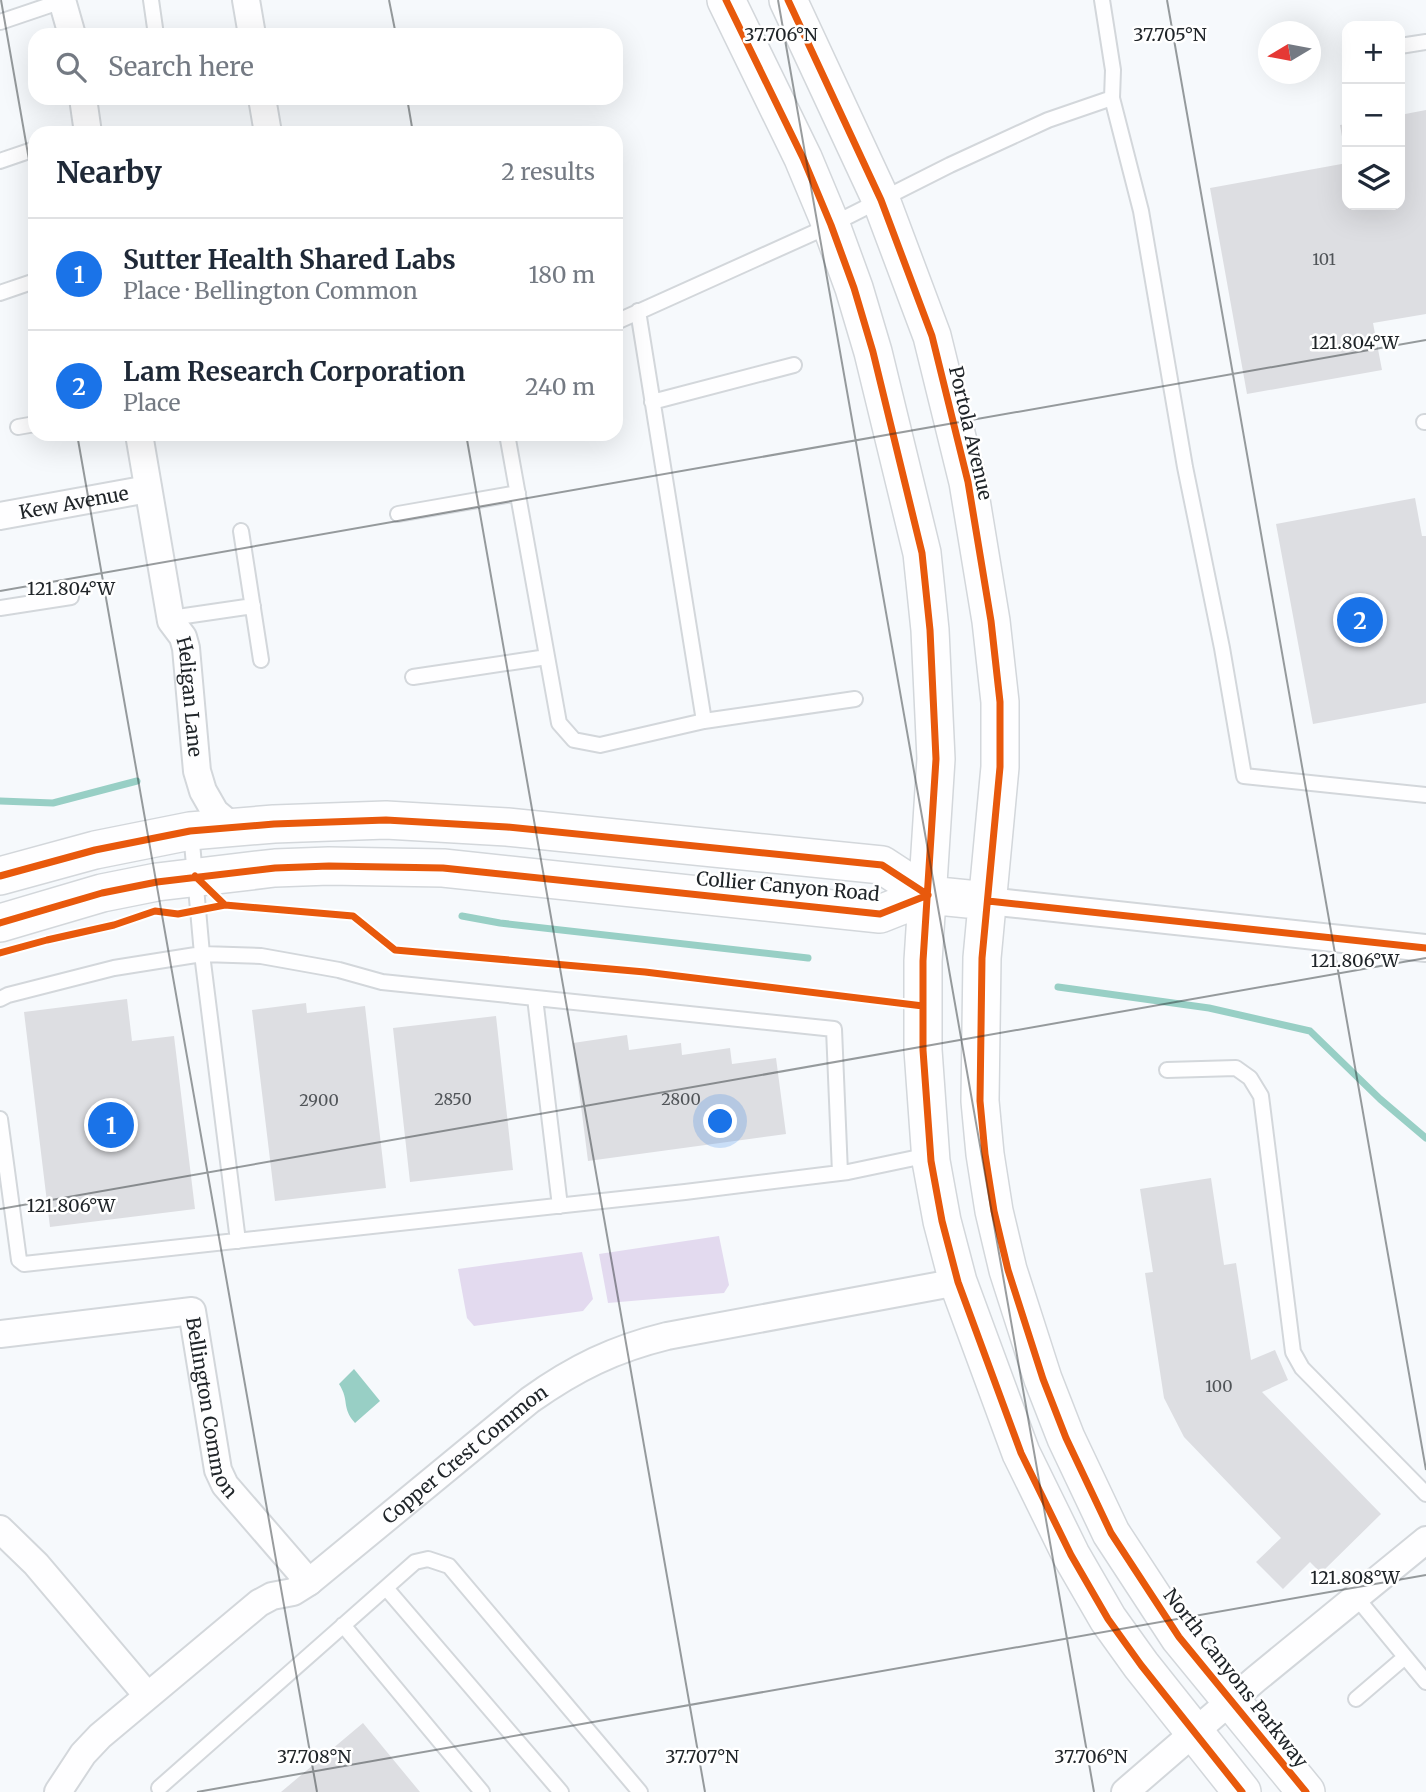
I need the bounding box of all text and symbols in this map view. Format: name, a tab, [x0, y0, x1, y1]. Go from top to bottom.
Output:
north arrow	[1258, 21, 1321, 84]
map controls	[1342, 21, 1405, 210]
button: +	[1342, 21, 1405, 84]
text: 37.706°N	[744, 23, 818, 46]
text: 37.705°N	[1133, 23, 1207, 46]
search box	[28, 28, 623, 105]
icon: search	[52, 48, 90, 86]
text: Search here	[108, 50, 254, 83]
button: −	[1342, 84, 1405, 147]
button: layers	[1342, 147, 1405, 210]
text: Nearby	[56, 153, 162, 191]
text: 2 results	[501, 157, 595, 186]
text: Sutter Health Shared Labs	[123, 243, 456, 276]
house number: 101	[1312, 249, 1336, 269]
text: 1	[74, 260, 84, 289]
text: 180 m	[529, 260, 595, 289]
text: Place · Bellington Common	[123, 276, 418, 305]
text: 121.804°W	[1311, 331, 1400, 354]
text: Lam Research Corporation	[123, 355, 465, 388]
street label: Portola Avenue	[944, 364, 998, 502]
text: 2	[72, 372, 86, 401]
text: 240 m	[525, 372, 595, 401]
text: Place	[123, 388, 180, 417]
street label: Kew Avenue	[17, 481, 130, 524]
text: 121.804°W	[27, 577, 116, 600]
pin: 2	[1337, 594, 1383, 646]
street label: Heligan Lane	[171, 634, 208, 758]
street label: Collier Canyon Road	[695, 866, 881, 906]
text: 121.806°W	[1311, 949, 1400, 972]
house number: 2850	[434, 1089, 472, 1109]
house number: 2800	[661, 1089, 701, 1109]
house number: 2900	[299, 1090, 339, 1110]
pin: 1	[88, 1099, 134, 1151]
your location	[703, 1104, 737, 1138]
text: 121.806°W	[27, 1194, 116, 1217]
street label: Bellington Common	[181, 1315, 243, 1503]
house number: 100	[1205, 1376, 1233, 1396]
street label: Copper Crest Common	[377, 1379, 552, 1529]
text: 121.808°W	[1310, 1566, 1401, 1589]
street label: North Canyons Parkway	[1159, 1584, 1313, 1772]
text: 37.708°N	[277, 1745, 351, 1768]
text: 37.707°N	[665, 1745, 739, 1768]
text: 37.706°N	[1054, 1745, 1128, 1768]

